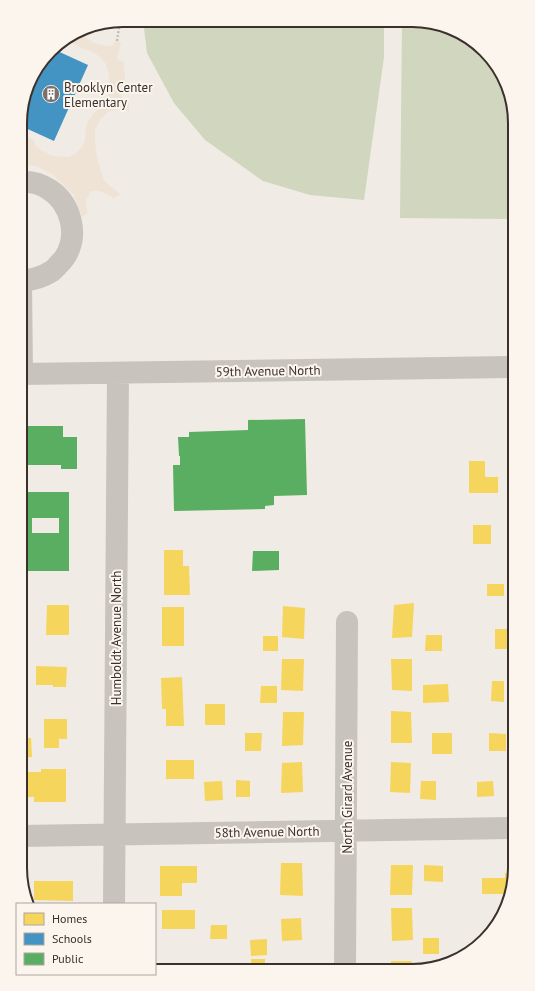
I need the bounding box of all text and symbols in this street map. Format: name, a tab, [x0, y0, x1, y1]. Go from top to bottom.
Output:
place label: Brooklyn Center Elementary	[64, 79, 153, 111]
building icon: Brooklyn Center Elementary	[41, 84, 61, 104]
street label: 59th Avenue North	[215, 362, 321, 380]
street label: Humboldt Avenue North	[108, 571, 125, 705]
street label: North Girard Avenue	[339, 741, 356, 853]
street label: 58th Avenue North	[214, 823, 320, 841]
legend	[16, 903, 156, 975]
text: Homes	[52, 911, 87, 926]
text: Schools	[52, 931, 92, 946]
text: Public	[52, 951, 84, 966]

